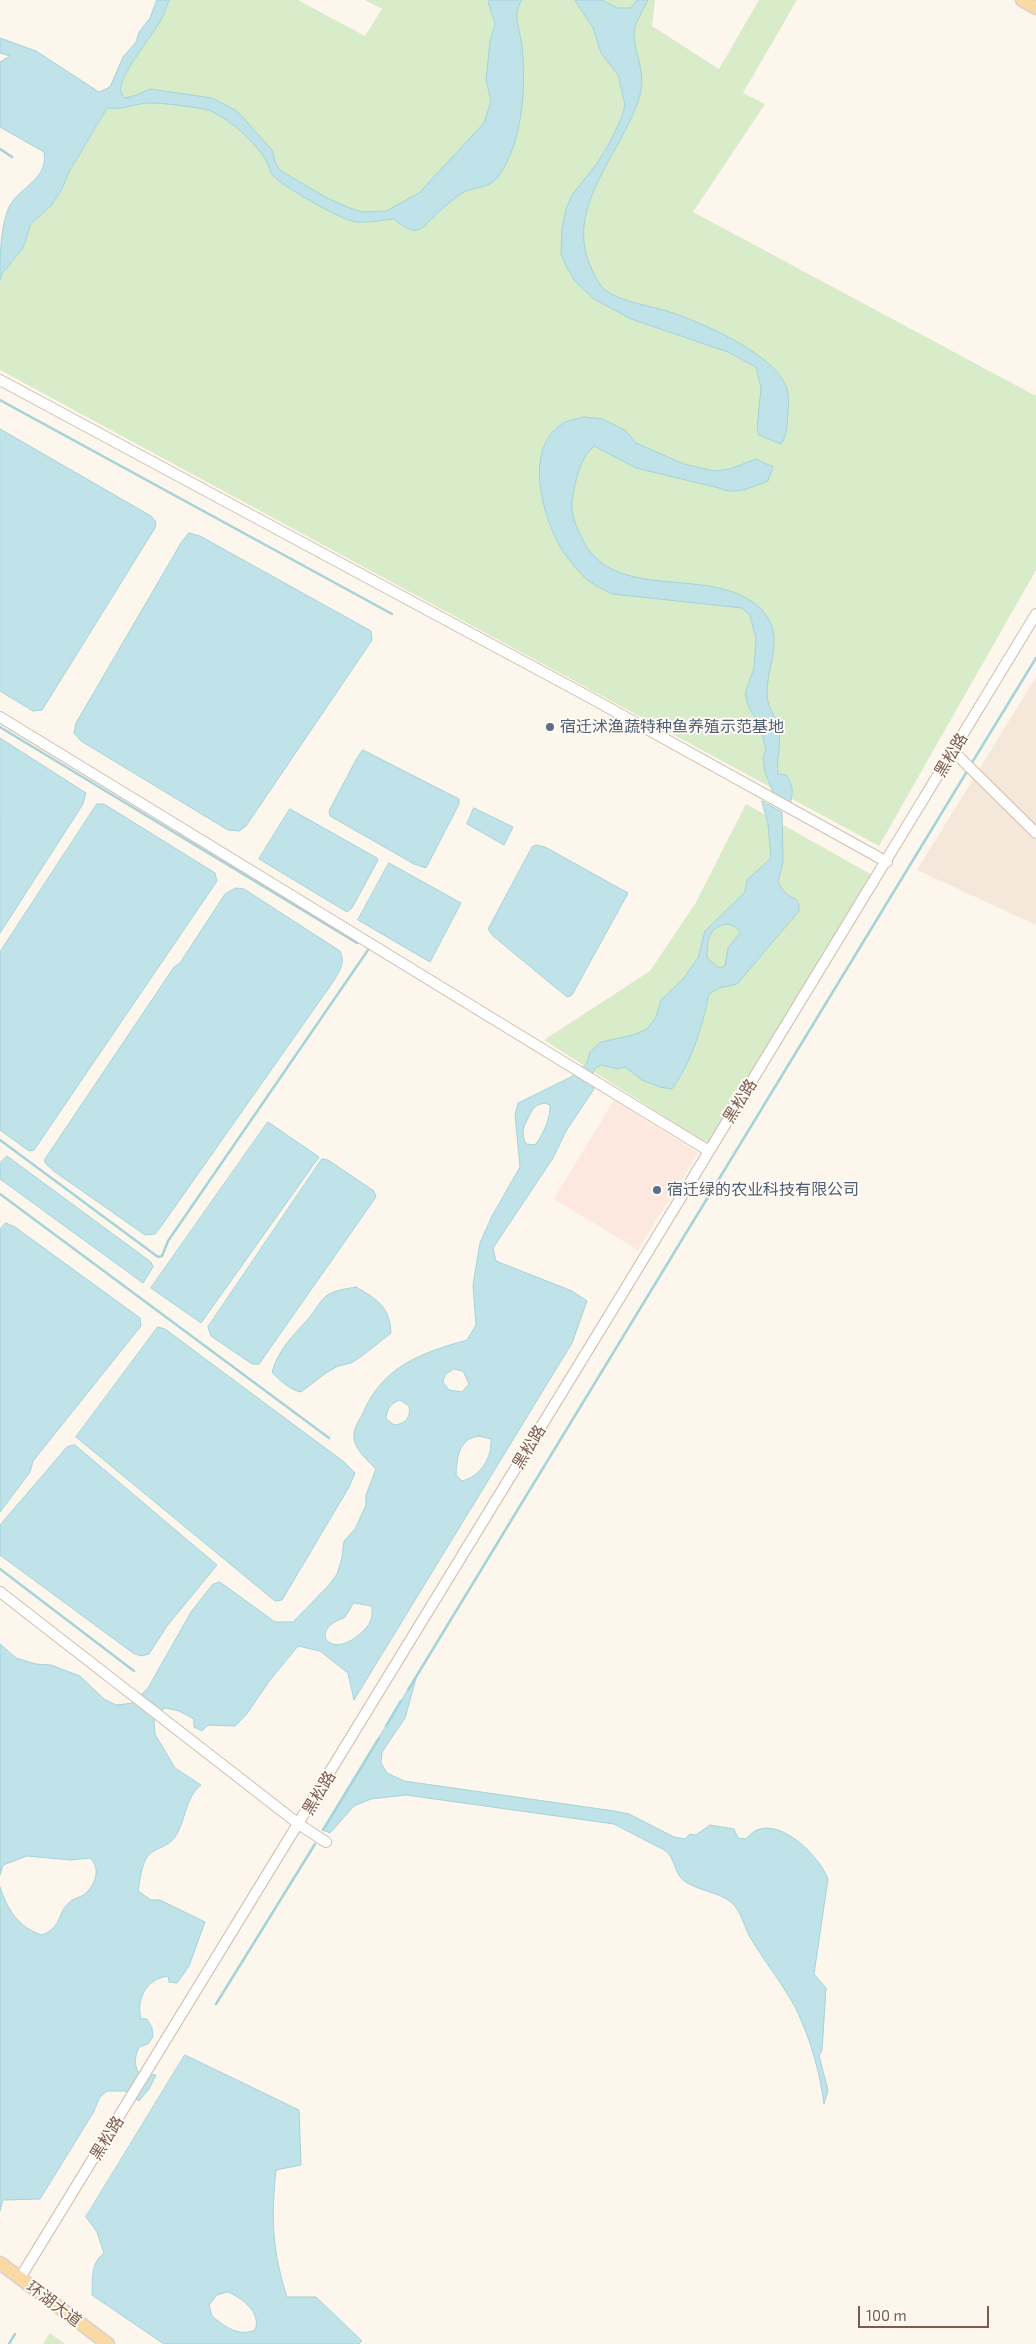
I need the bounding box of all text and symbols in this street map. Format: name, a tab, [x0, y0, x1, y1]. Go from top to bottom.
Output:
place label: 宿迁沭渔蔬特种鱼养殖示范基地	[560, 717, 784, 737]
marker: 宿迁沭渔蔬特种鱼养殖示范基地	[544, 721, 556, 733]
street label: 黑松路	[930, 729, 972, 781]
street label: 黑松路	[719, 1076, 761, 1126]
place label: 宿迁绿的农业科技有限公司	[667, 1180, 859, 1200]
marker: 宿迁绿的农业科技有限公司	[651, 1184, 663, 1196]
street label: 黑松路	[508, 1421, 550, 1473]
street label: 黑松路	[298, 1767, 340, 1819]
street label: 黑松路	[86, 2113, 128, 2163]
street label: 环湖大道	[23, 2277, 85, 2331]
scale bar	[861, 2296, 992, 2328]
text: 100 m	[866, 2306, 907, 2324]

